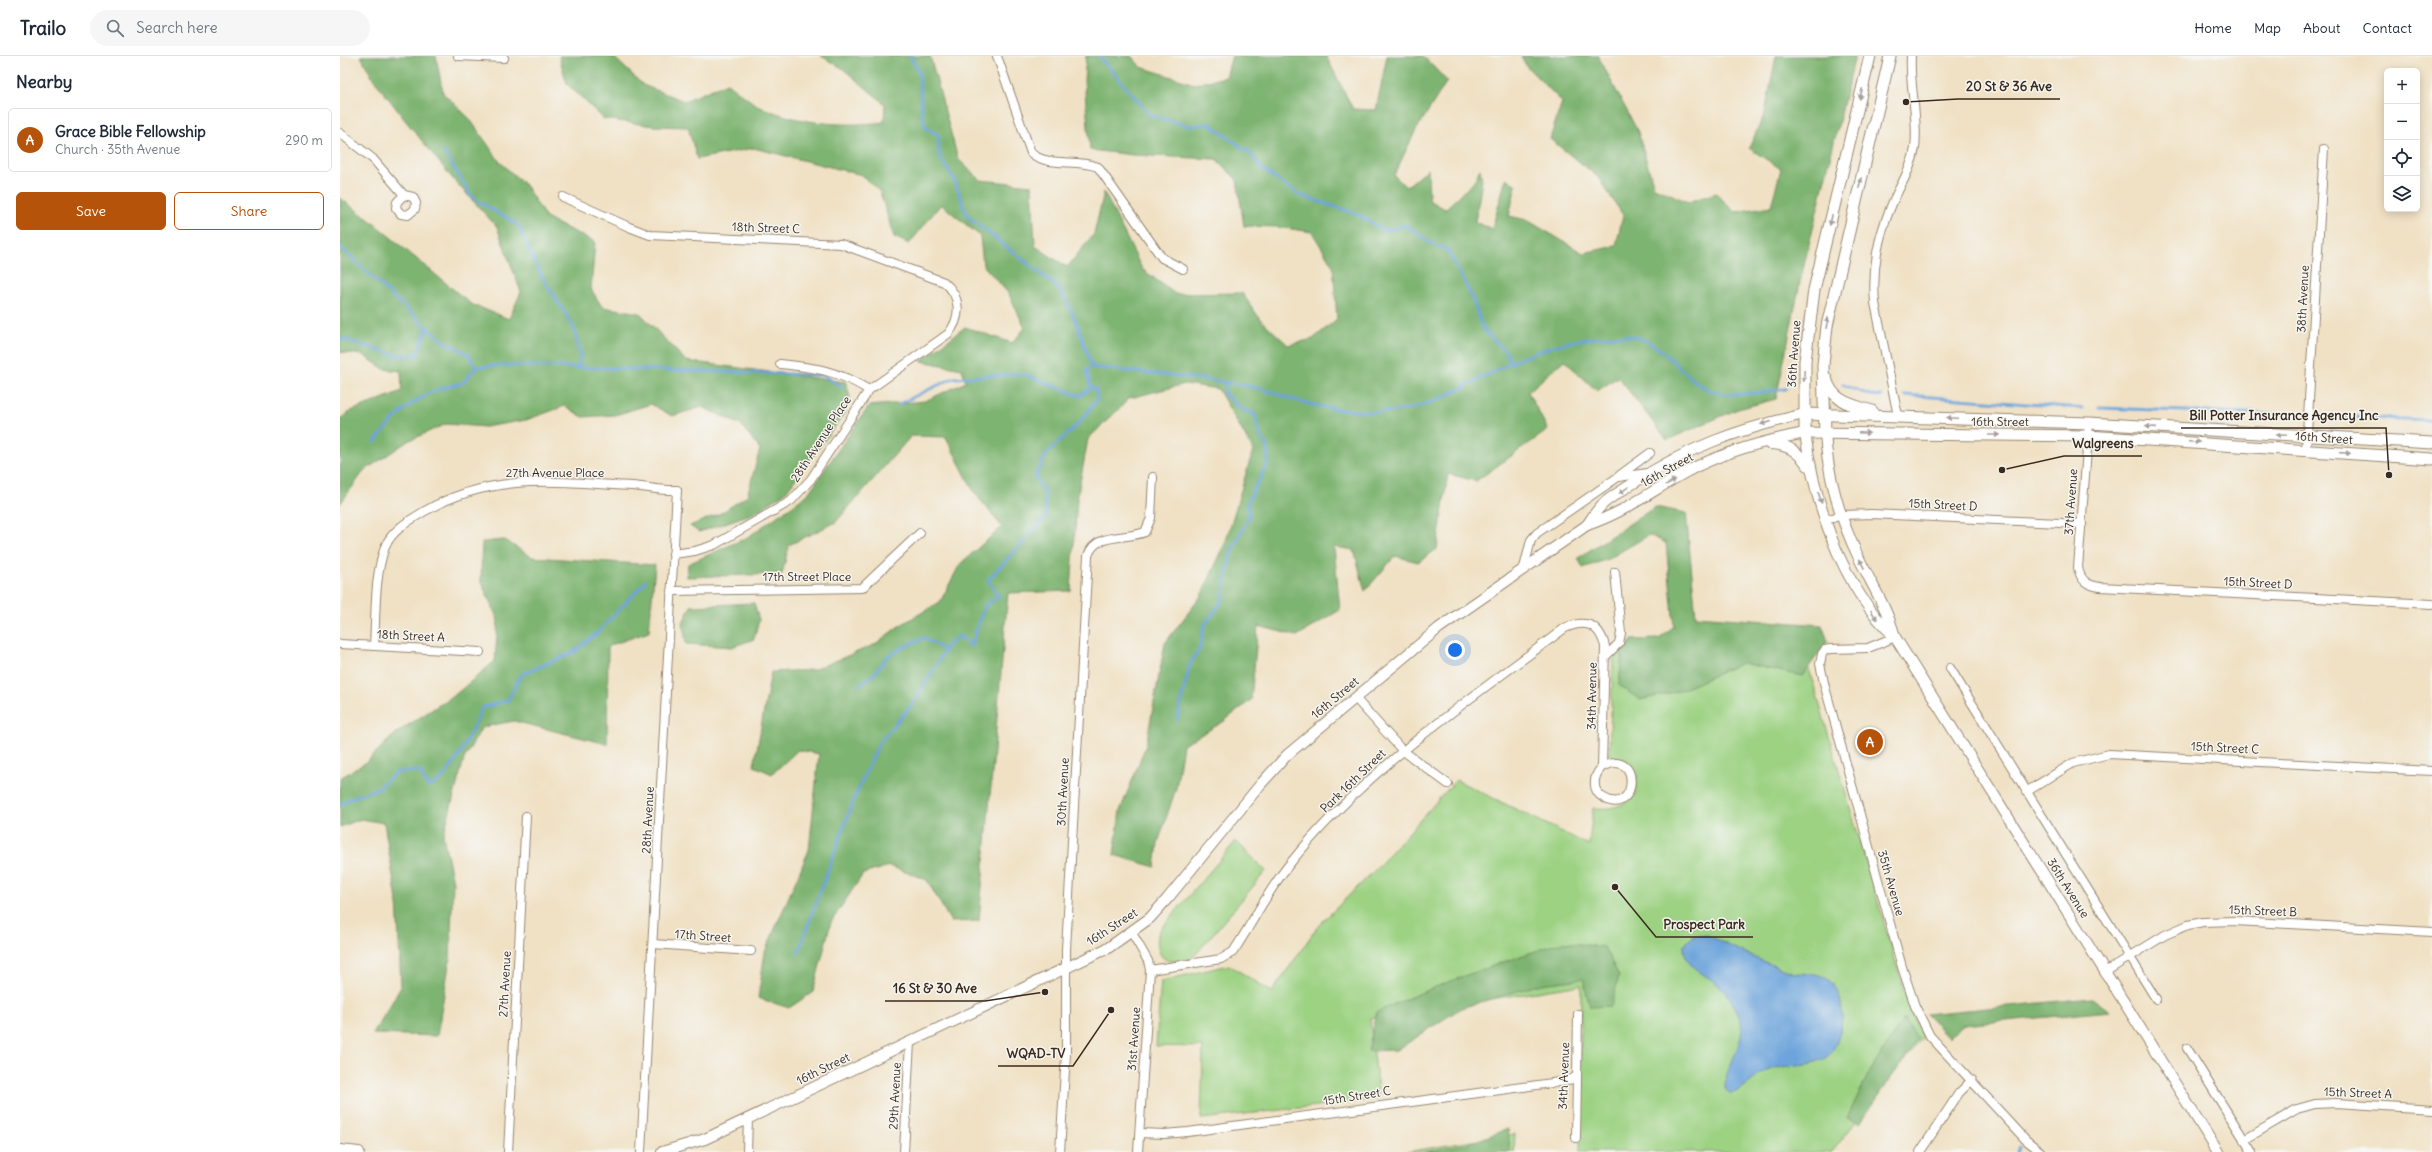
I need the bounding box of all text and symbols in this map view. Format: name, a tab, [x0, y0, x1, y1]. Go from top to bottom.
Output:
search box	[90, 10, 370, 46]
text: Trailo	[20, 16, 66, 40]
icon: search	[104, 17, 126, 39]
text: Search here	[136, 18, 218, 37]
text: Home	[2194, 19, 2232, 37]
text: Map	[2254, 19, 2281, 37]
text: About	[2303, 19, 2341, 37]
text: Contact	[2363, 19, 2412, 37]
map controls	[2384, 68, 2420, 212]
button: +	[2384, 68, 2420, 104]
text: Nearby	[16, 71, 72, 93]
callout: 20 St & 36 Ave	[1958, 74, 2060, 99]
text: 20 St & 36 Ave	[1966, 78, 2052, 95]
one-way arrow	[1858, 88, 1864, 100]
button: −	[2384, 104, 2420, 140]
text: Grace Bible Fellowship	[55, 122, 206, 141]
text: A	[26, 132, 34, 149]
text: 290 m	[285, 132, 323, 149]
button: locate	[2384, 140, 2420, 176]
text: Church · 35th Avenue	[55, 141, 180, 158]
button: layers	[2384, 176, 2420, 212]
one-way arrow	[1857, 177, 1863, 189]
button: Save	[16, 192, 166, 230]
button: Share	[174, 192, 324, 230]
one-way arrow	[1828, 214, 1834, 227]
street label: 18th Street C	[732, 219, 801, 236]
street label: 38th Avenue	[2293, 265, 2312, 333]
one-way arrow	[1825, 317, 1831, 329]
street label: 36th Avenue	[1784, 320, 1803, 388]
one-way arrow	[1801, 370, 1807, 383]
street label: 28th Avenue Place	[787, 393, 854, 485]
callout: Bill Potter Insurance Agency Inc	[2181, 403, 2386, 428]
text: Bill Potter Insurance Agency Inc	[2189, 407, 2379, 424]
street label: 16th Street	[1971, 414, 2029, 429]
one-way arrow	[1945, 415, 1958, 421]
one-way arrow	[1760, 420, 1772, 426]
one-way arrow	[2145, 423, 2157, 430]
street label: 16th Street	[2295, 428, 2353, 447]
one-way arrow	[1858, 430, 1871, 436]
callout: Walgreens	[2064, 431, 2142, 456]
one-way arrow	[2275, 431, 2287, 438]
one-way arrow	[1988, 432, 2001, 438]
text: Walgreens	[2072, 435, 2134, 452]
one-way arrow	[2188, 439, 2201, 445]
street label: 16th Street	[1638, 449, 1696, 490]
one-way arrow	[2339, 449, 2351, 456]
street label: 27th Avenue Place	[506, 465, 604, 480]
street label: 37th Avenue	[2061, 468, 2080, 536]
one-way arrow	[1665, 478, 1677, 485]
one-way arrow	[1619, 486, 1629, 494]
one-way arrow	[1817, 492, 1823, 504]
street label: 15th Street D	[1908, 495, 1978, 514]
one-way arrow	[1859, 558, 1865, 569]
street label: 17th Street Place	[763, 569, 851, 584]
street label: 15th Street D	[2223, 573, 2293, 592]
one-way arrow	[1871, 609, 1878, 621]
street label: 18th Street A	[377, 626, 446, 645]
your location	[1445, 640, 1465, 660]
street label: 34th Avenue	[1583, 662, 1600, 730]
street label: 16th Street	[1308, 673, 1362, 722]
pin: A	[1857, 727, 1883, 757]
street label: 15th Street C	[2191, 738, 2260, 757]
street label: Park 16th Street	[1317, 746, 1389, 816]
street label: 30th Avenue	[1053, 757, 1072, 827]
street label: 28th Avenue	[638, 786, 657, 854]
street label: 35th Avenue	[1875, 848, 1908, 917]
street label: 36th Avenue	[2044, 855, 2093, 920]
street label: 15th Street B	[2229, 902, 2298, 919]
street label: 16th Street	[1084, 905, 1140, 949]
callout: Prospect Park	[1656, 912, 1753, 937]
text: Prospect Park	[1663, 916, 1745, 933]
street label: 17th Street	[674, 926, 732, 945]
street label: 27th Avenue	[495, 950, 514, 1018]
callout: 16 St & 30 Ave	[885, 976, 985, 1001]
text: 16 St & 30 Ave	[893, 980, 977, 997]
street label: 31st Avenue	[1124, 1006, 1143, 1071]
callout: WQAD-TV	[998, 1041, 1073, 1066]
street label: 34th Avenue	[1555, 1042, 1572, 1110]
text: WQAD-TV	[1007, 1045, 1066, 1062]
street label: 16th Street	[794, 1049, 852, 1088]
street label: 29th Avenue	[885, 1062, 904, 1130]
street label: 15th Street C	[1322, 1083, 1392, 1108]
street label: 15th Street A	[2324, 1084, 2393, 1101]

